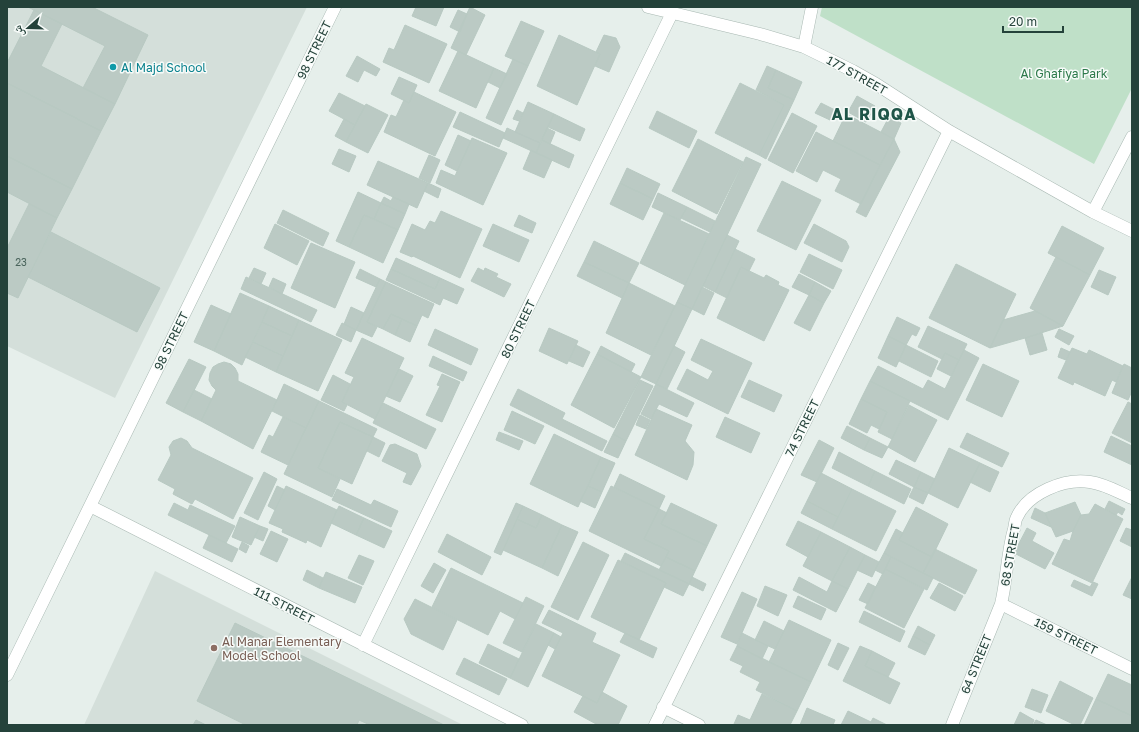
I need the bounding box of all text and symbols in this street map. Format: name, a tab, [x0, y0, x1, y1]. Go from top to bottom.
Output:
north arrow	[8, 8, 48, 48]
scale bar	[1003, 8, 1063, 34]
text: 20 m	[1009, 14, 1037, 29]
street label: 98 STREET	[293, 18, 335, 82]
text: ش	[10, 23, 28, 39]
street label: 177 STREET	[824, 52, 890, 98]
place label: Al Majd School	[121, 60, 206, 75]
marker: Al Majd School	[108, 62, 118, 72]
park label: Al Ghafiya Park	[1021, 66, 1108, 81]
district label: AL RIQQA	[831, 104, 917, 124]
house number: 23	[15, 256, 27, 268]
street label: 80 STREET	[497, 297, 539, 361]
street label: 98 STREET	[150, 309, 192, 373]
street label: 74 STREET	[782, 396, 823, 459]
street label: 68 STREET	[997, 522, 1023, 587]
street label: 111 STREET	[251, 583, 317, 627]
street label: 159 STREET	[1032, 614, 1101, 658]
street label: 64 STREET	[957, 631, 995, 696]
place label: Al Manar Elementary Model School	[222, 634, 342, 663]
marker: Al Manar Elementary Model School	[209, 643, 219, 653]

